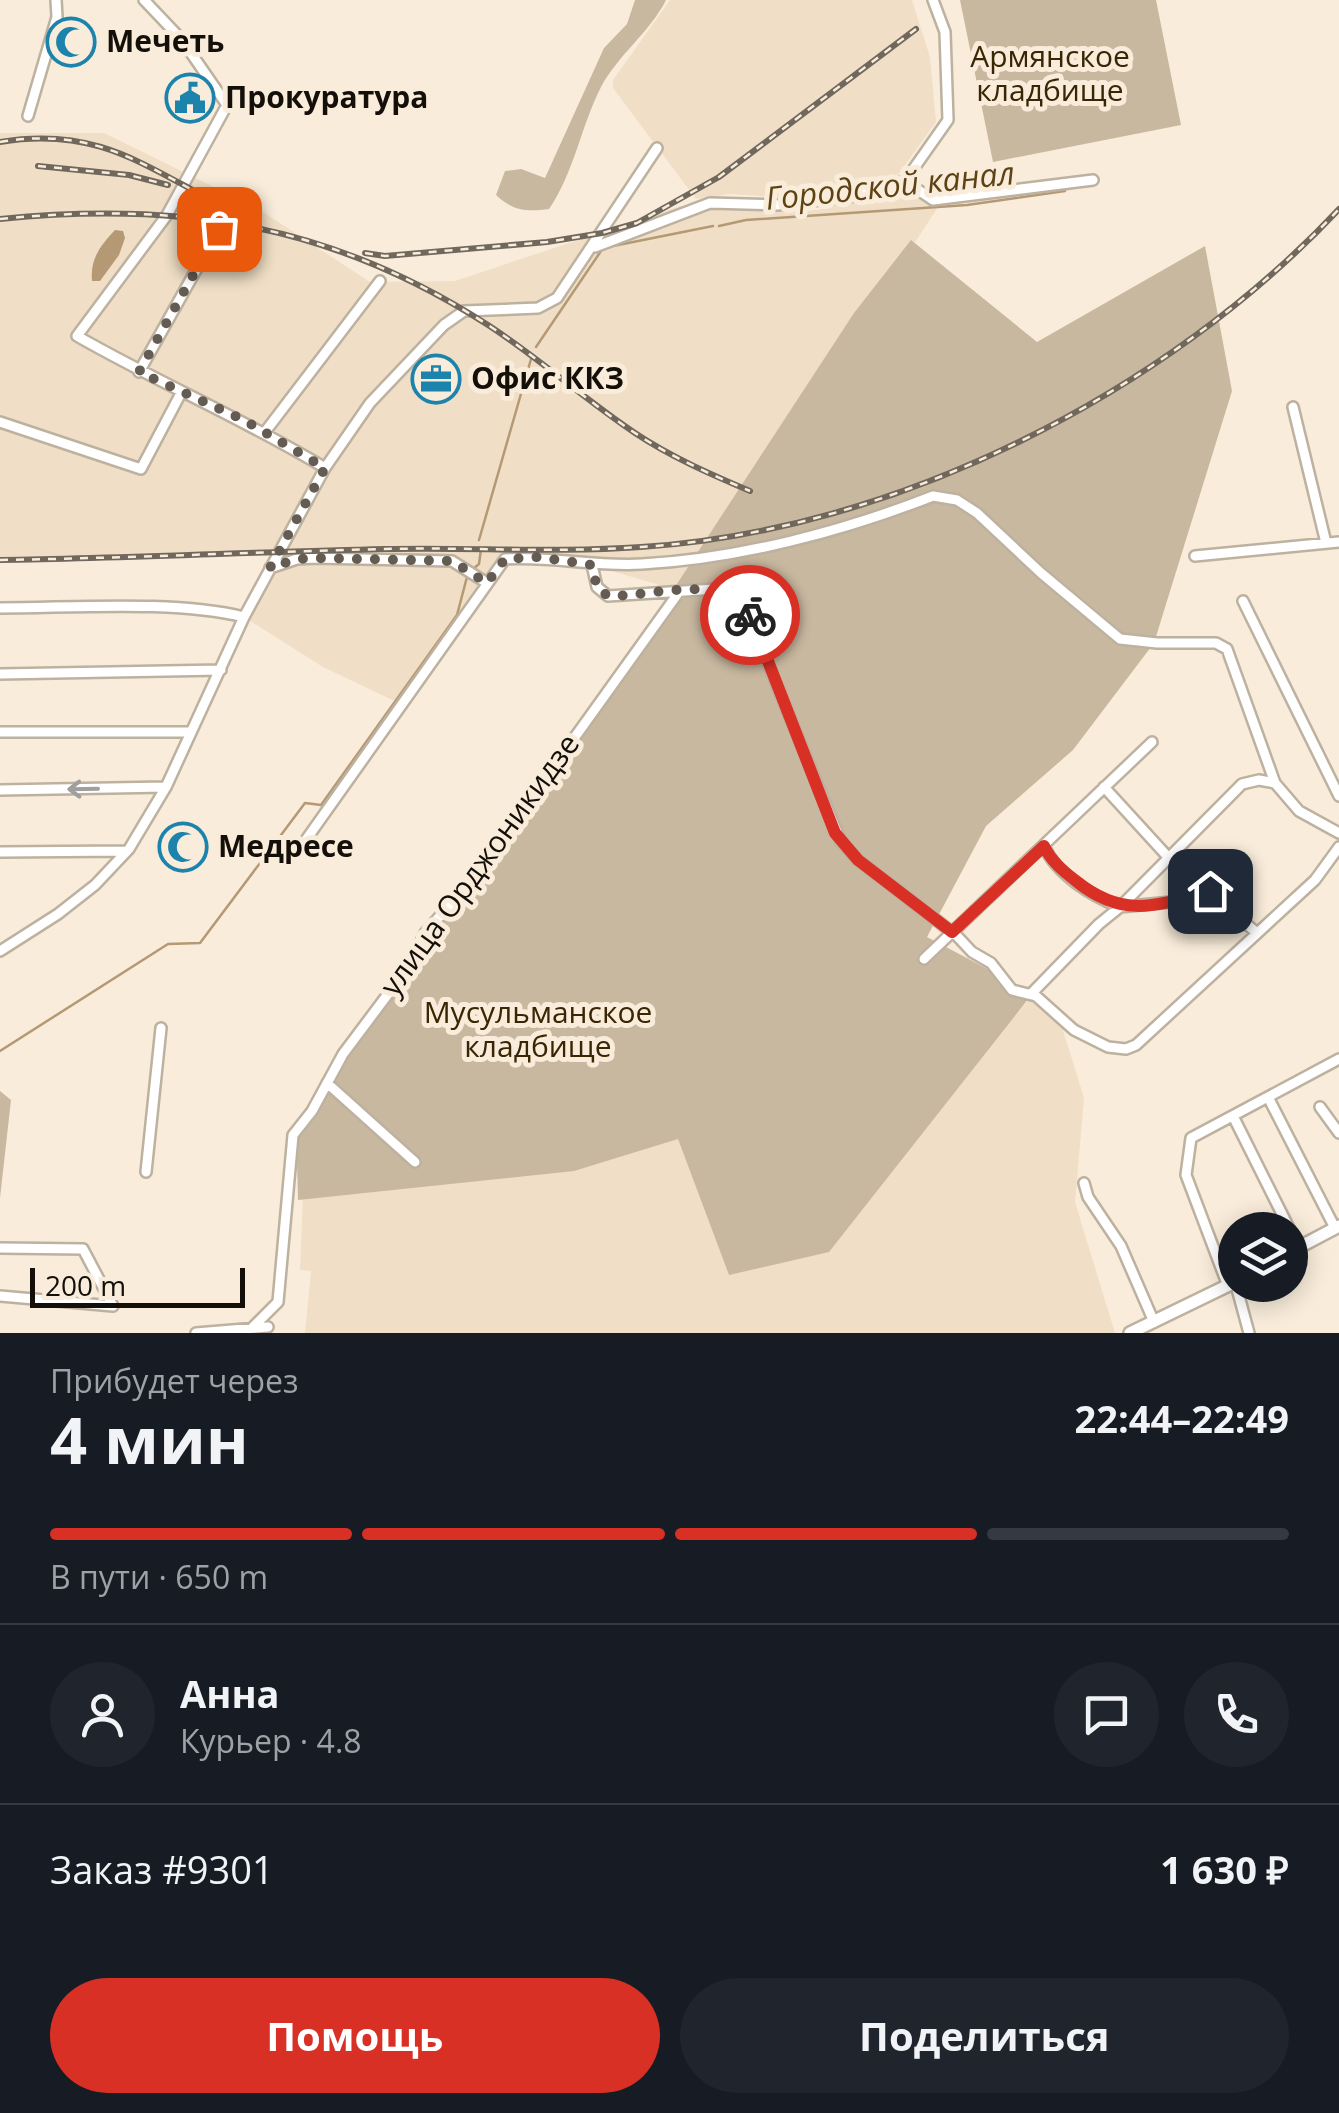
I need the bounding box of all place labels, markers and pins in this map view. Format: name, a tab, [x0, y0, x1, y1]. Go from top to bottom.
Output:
mosque icon: Мечеть	[45, 16, 97, 68]
place label: Мечеть	[106, 20, 224, 61]
public building icon: Прокуратура	[164, 72, 216, 124]
place label: Прокуратура	[225, 76, 428, 117]
pin	[177, 187, 262, 272]
office icon: Офис ККЗ	[410, 353, 462, 405]
place label: Офис ККЗ	[471, 357, 624, 398]
mosque icon: Медресе	[157, 821, 209, 873]
place label: Медресе	[218, 825, 354, 866]
pin	[1168, 849, 1253, 934]

